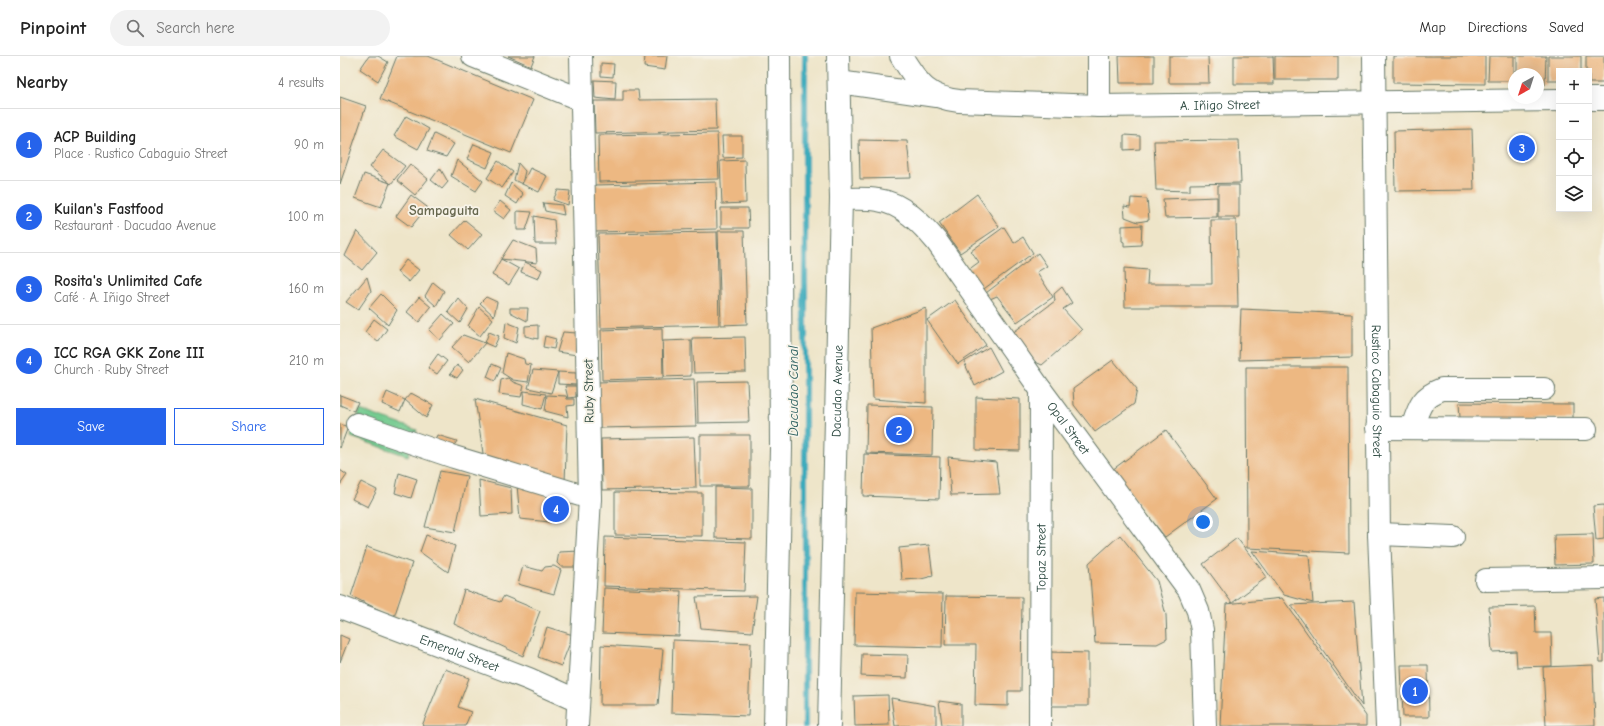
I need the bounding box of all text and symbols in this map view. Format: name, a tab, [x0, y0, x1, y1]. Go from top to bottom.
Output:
search box	[110, 10, 390, 46]
text: Pinpoint	[20, 17, 86, 39]
icon: search	[124, 17, 146, 39]
text: Search here	[156, 19, 234, 37]
text: Map	[1419, 19, 1446, 36]
text: Directions	[1468, 19, 1527, 36]
text: Saved	[1549, 19, 1584, 36]
north arrow	[1508, 68, 1544, 104]
map controls	[1556, 68, 1592, 212]
button: +	[1556, 68, 1592, 104]
text: Nearby	[16, 73, 67, 92]
text: 4 results	[278, 75, 324, 90]
street label: A. Iñigo Street	[1180, 97, 1261, 113]
button: −	[1556, 104, 1592, 140]
text: ACP Building	[54, 128, 137, 146]
pin: 3	[1509, 133, 1535, 163]
text: 1	[26, 137, 32, 152]
text: 90 m	[294, 137, 324, 152]
button: locate	[1556, 140, 1592, 176]
text: Place · Rustico Cabaguio Street	[54, 146, 227, 161]
button: layers	[1556, 176, 1592, 212]
text: Kuilan's Fastfood	[54, 200, 163, 218]
district label: Sampaguita	[409, 202, 479, 219]
text: 2	[26, 209, 32, 224]
text: 100 m	[288, 209, 324, 224]
text: Restaurant · Dacudao Avenue	[54, 218, 216, 233]
text: Rosita's Unlimited Cafe	[54, 272, 202, 290]
text: 3	[26, 281, 32, 296]
text: 160 m	[289, 281, 324, 296]
text: Café · A. Iñigo Street	[54, 290, 169, 305]
street label: Rustico Cabaguio Street	[1369, 325, 1385, 459]
text: ICC RGA GKK Zone III	[54, 344, 204, 362]
street label: Dacudao Avenue	[829, 344, 846, 437]
water label: Dacudao Canal	[785, 345, 802, 436]
text: 4	[26, 353, 32, 368]
text: 210 m	[289, 353, 324, 368]
street label: Ruby Street	[580, 358, 597, 423]
text: Church · Ruby Street	[54, 362, 169, 377]
street label: Opal Street	[1044, 399, 1094, 458]
button: Save	[16, 408, 166, 445]
button: Share	[174, 408, 324, 445]
pin: 2	[886, 415, 912, 445]
pin: 4	[543, 494, 569, 524]
your location	[1193, 512, 1213, 532]
street label: Topaz Street	[1033, 522, 1049, 592]
street label: Emerald Street	[418, 631, 502, 675]
pin: 1	[1402, 676, 1428, 706]

